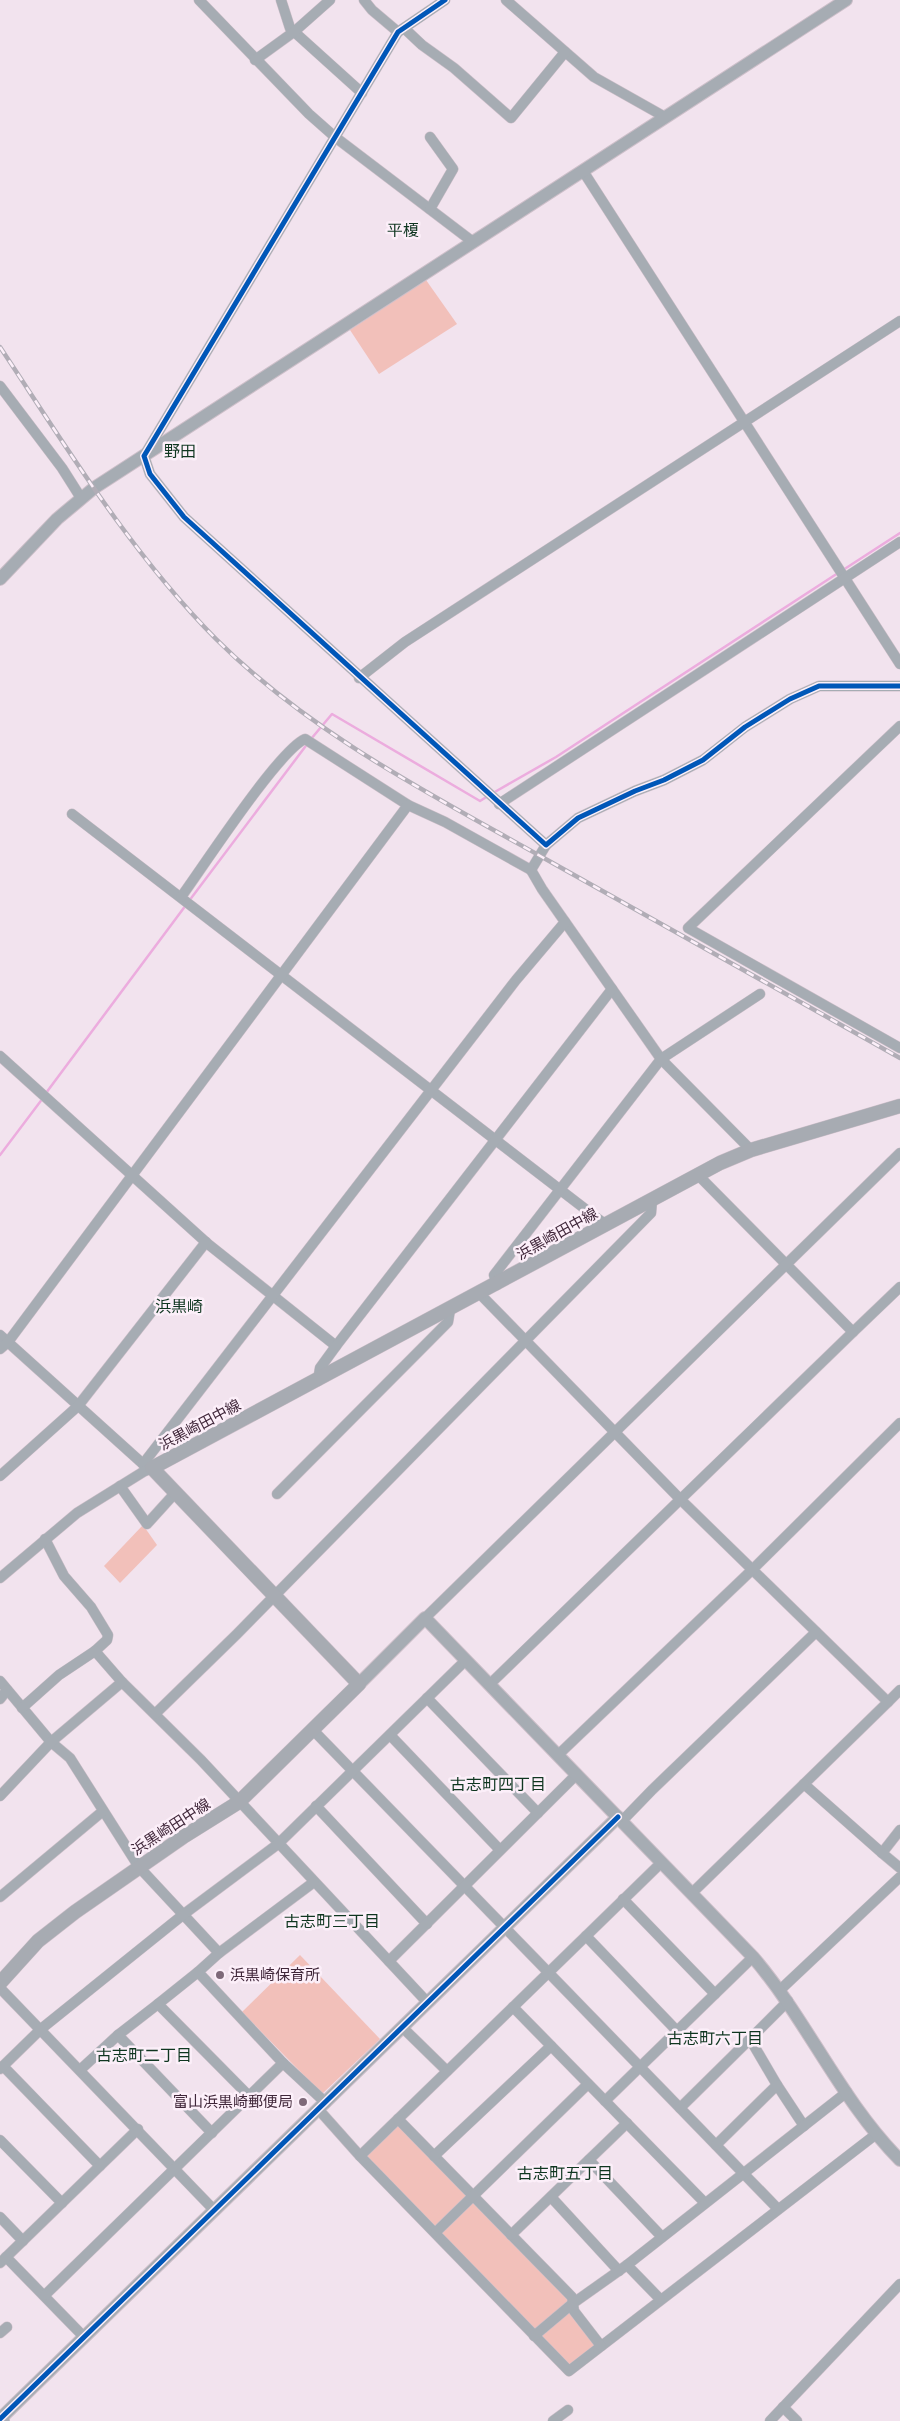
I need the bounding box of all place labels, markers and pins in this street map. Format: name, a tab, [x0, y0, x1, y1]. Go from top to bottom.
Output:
place label: 浜黒崎保育所	[230, 1965, 320, 1986]
marker: 浜黒崎保育所	[214, 1969, 226, 1981]
place label: 富山浜黒崎郵便局	[173, 2092, 293, 2113]
marker: 富山浜黒崎郵便局	[297, 2096, 309, 2108]

